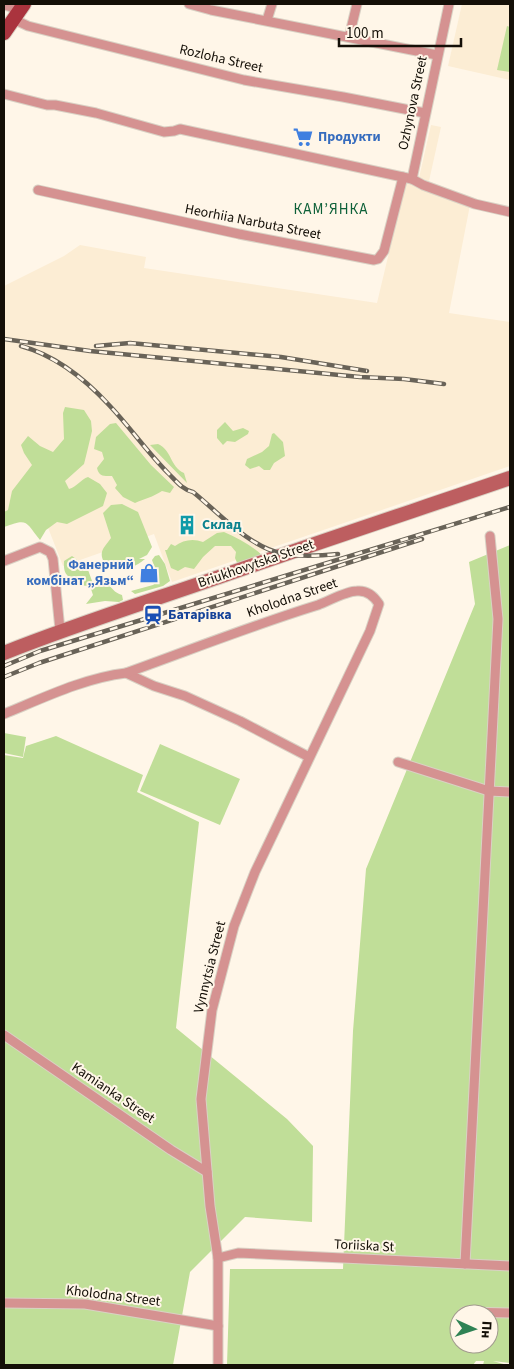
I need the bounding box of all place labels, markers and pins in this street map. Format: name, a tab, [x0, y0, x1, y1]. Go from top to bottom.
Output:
supermarket icon: Продукти	[292, 126, 314, 148]
place label: Продукти	[318, 127, 381, 147]
building icon: Склад	[176, 514, 198, 536]
place label: Склад	[202, 515, 242, 535]
place label: Фанерний комбінат „Язьм“	[26, 555, 134, 591]
shop icon: Фанерний комбінат „Язьм“	[138, 562, 160, 584]
station icon: Батарівка	[142, 604, 164, 626]
place label: Батарівка	[168, 605, 232, 625]

